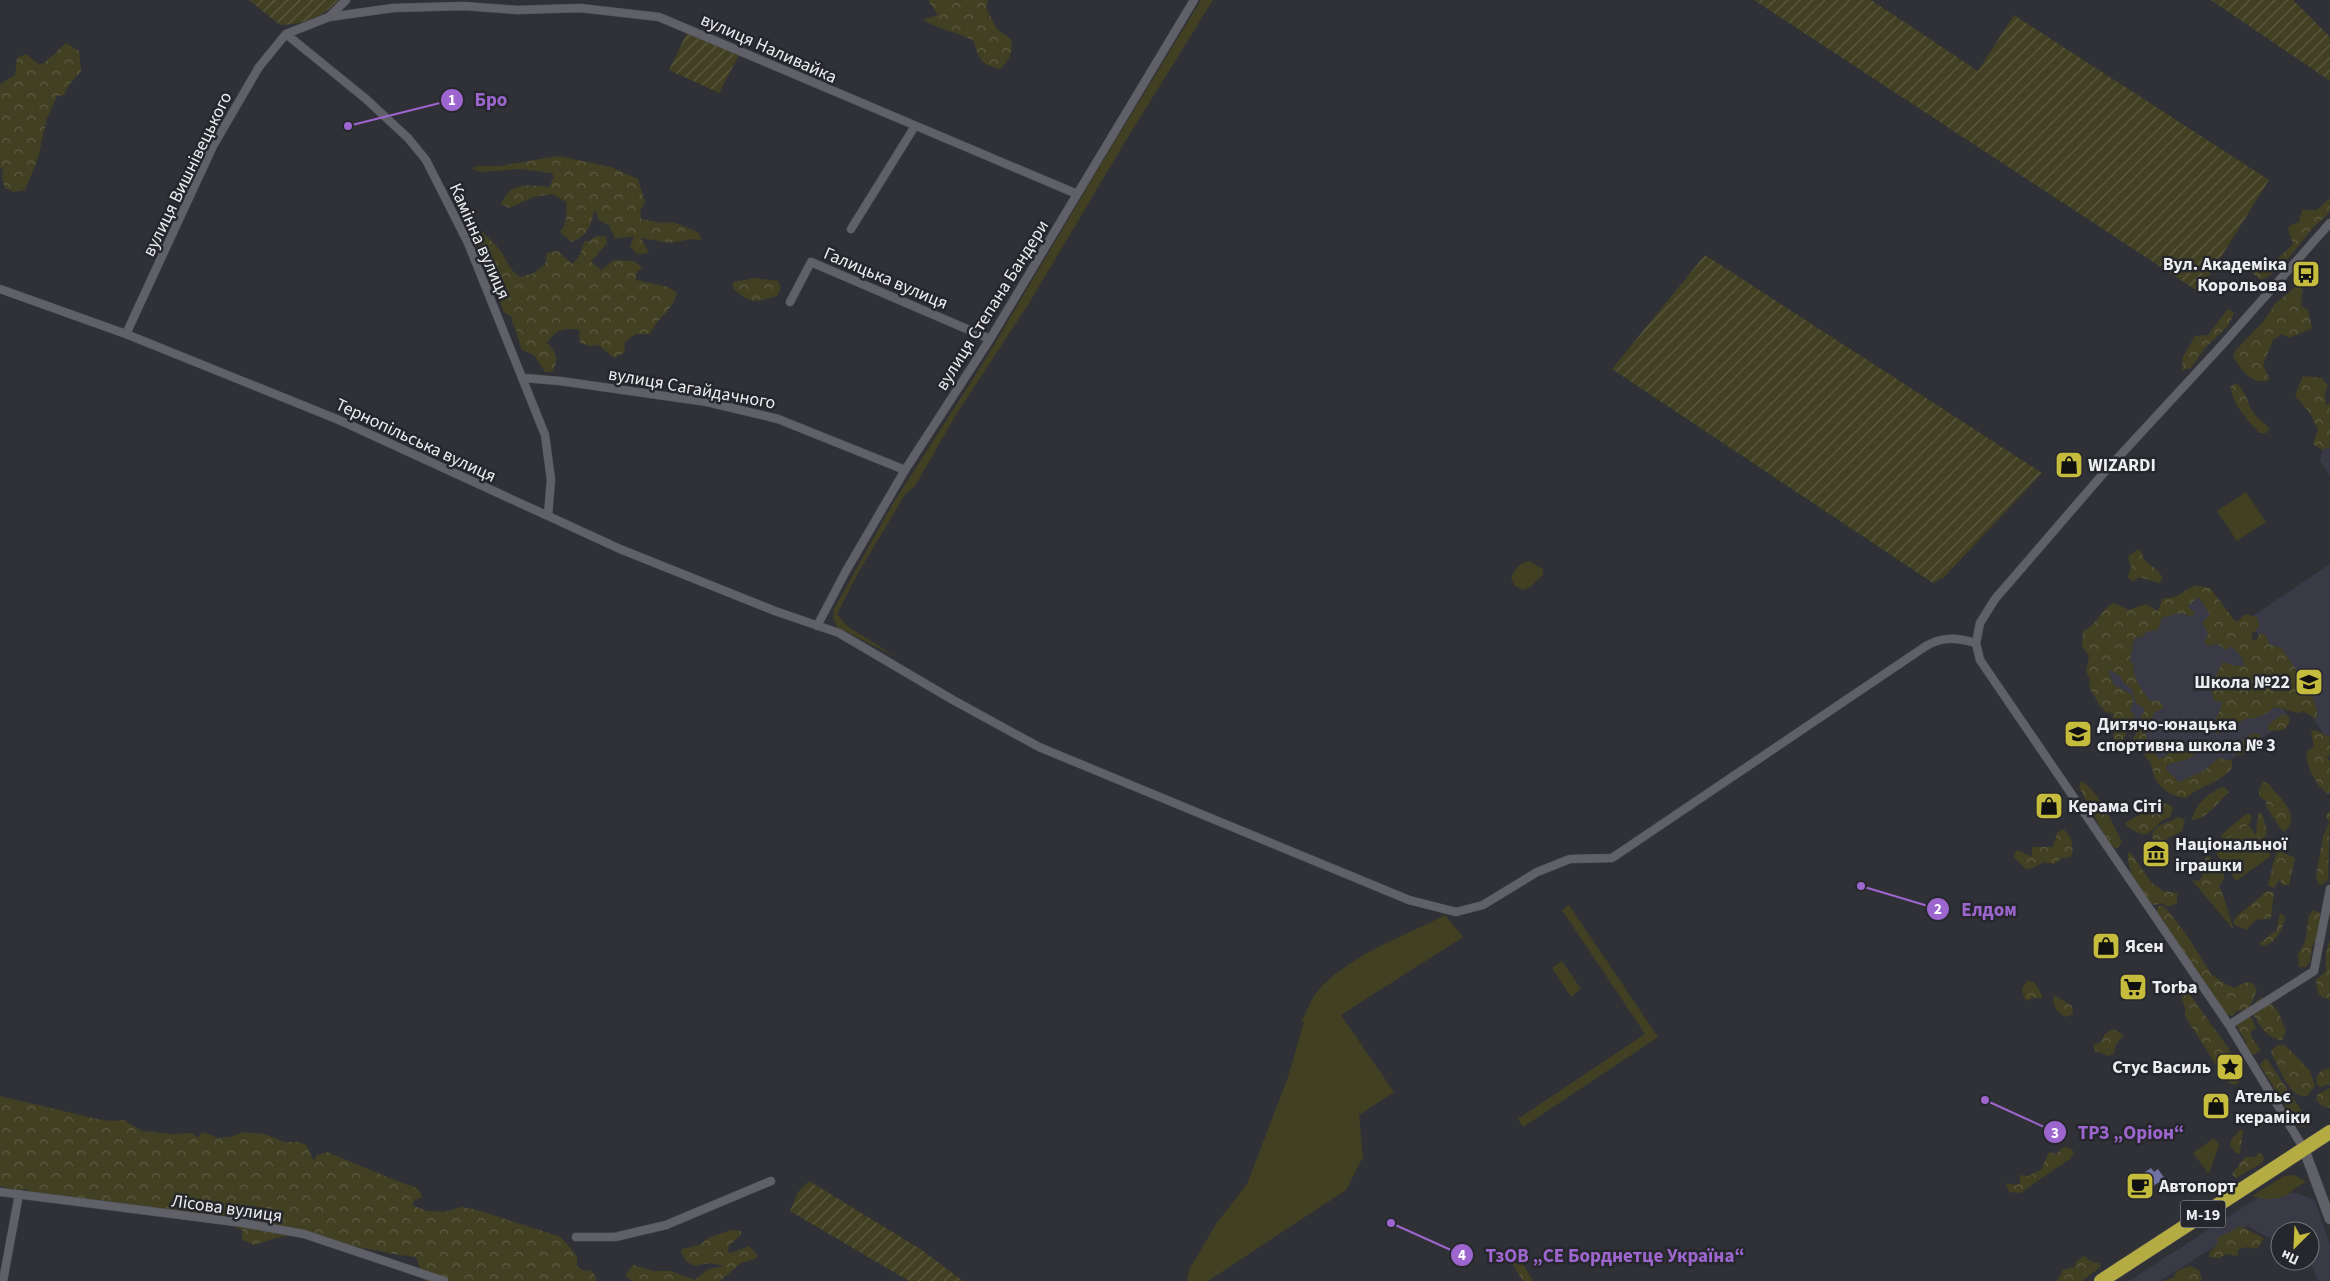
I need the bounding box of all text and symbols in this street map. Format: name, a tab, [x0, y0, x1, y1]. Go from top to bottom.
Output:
street label: вулиця Наливайка	[697, 7, 841, 90]
callout: Бро	[440, 83, 518, 117]
text: Бро	[475, 87, 507, 114]
street label: вулиця Вишнівецького	[137, 88, 238, 261]
text: 1	[448, 90, 456, 111]
street label: Камінна вулиця	[443, 179, 516, 303]
street label: вулиця Степана Бандери	[930, 215, 1055, 395]
street label: Галицька вулиця	[820, 241, 952, 316]
place label: Вул. Академіка Корольова	[2163, 252, 2287, 298]
bus stop icon: Вул. Академіка Корольова	[2291, 259, 2321, 289]
street label: вулиця Сагайдачного	[606, 361, 778, 416]
street label: Тернопільська вулиця	[331, 392, 500, 489]
shop icon: WIZARDI	[2054, 450, 2084, 480]
place label: WIZARDI	[2088, 453, 2156, 478]
school or university icon: Школа №22	[2294, 667, 2324, 697]
place label: Школа №22	[2194, 670, 2290, 695]
place label: Дитячо-юнацька спортивна школа № 3	[2097, 712, 2276, 758]
school or university icon: Дитячо-юнацька спортивна школа № 3	[2063, 719, 2093, 749]
shop icon: Керама Сіті	[2034, 791, 2064, 821]
place label: Керама Сіті	[2068, 794, 2162, 819]
place label: Національної іграшки	[2175, 832, 2288, 878]
museum icon: Національної іграшки	[2141, 839, 2171, 869]
callout: Елдом	[1926, 892, 2026, 926]
text: Елдом	[1961, 897, 2017, 924]
text: 2	[1934, 899, 1942, 920]
shop icon: Ясен	[2091, 931, 2121, 961]
place label: Ясен	[2125, 934, 2164, 959]
supermarket icon: Torba	[2118, 972, 2148, 1002]
place label: Torba	[2152, 975, 2197, 1000]
place icon: Стус Василь	[2215, 1052, 2245, 1082]
place label: Стус Василь	[2112, 1055, 2211, 1080]
place label: Ательє кераміки	[2234, 1084, 2311, 1130]
shop icon: Ательє кераміки	[2201, 1091, 2231, 1121]
callout: ТРЗ „Оріон“	[2043, 1115, 2194, 1149]
text: ТРЗ „Оріон“	[2078, 1120, 2184, 1147]
text: 3	[2051, 1123, 2059, 1144]
cafe icon: Автопорт	[2125, 1171, 2155, 1201]
place label: Автопорт	[2158, 1174, 2236, 1199]
street label: Лісова вулиця	[170, 1188, 284, 1229]
road number: М-19	[2180, 1200, 2226, 1228]
north arrow	[2270, 1221, 2320, 1271]
callout: ТзОВ „СЕ Борднетце Україна“	[1450, 1238, 1754, 1272]
text: ТзОВ „СЕ Борднетце Україна“	[1485, 1243, 1745, 1270]
text: Пн	[2278, 1244, 2302, 1270]
text: 4	[1458, 1245, 1466, 1266]

